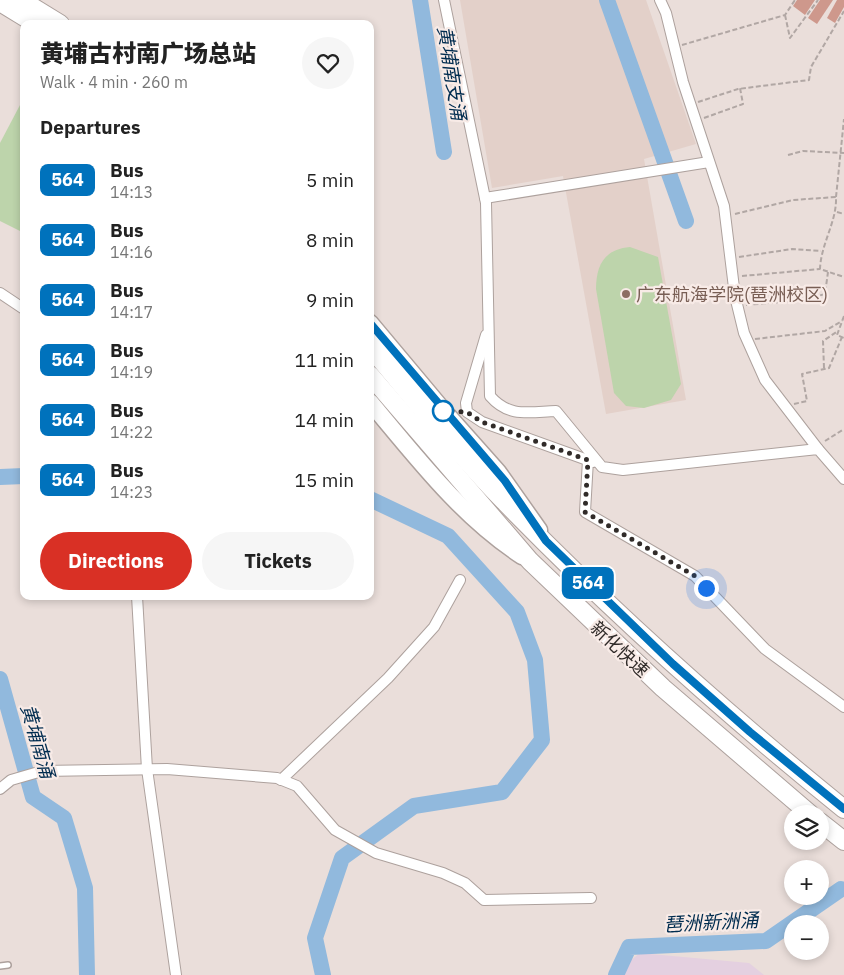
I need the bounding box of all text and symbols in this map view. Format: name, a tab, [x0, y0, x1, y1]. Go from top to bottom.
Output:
water label: 黄埔南支涌	[433, 24, 472, 124]
text: 黄埔古村南广场总站	[40, 37, 256, 69]
button: heart	[302, 37, 354, 89]
text: Walk · 4 min · 260 m	[40, 72, 188, 92]
text: Departures	[40, 115, 140, 139]
text: Bus	[110, 158, 144, 182]
text: 564	[51, 168, 84, 191]
text: 5 min	[306, 168, 354, 192]
text: 14:13	[110, 182, 153, 202]
text: Bus	[110, 218, 144, 242]
text: 564	[51, 228, 84, 251]
text: 8 min	[306, 228, 354, 252]
text: 14:16	[110, 242, 153, 262]
text: Bus	[110, 278, 144, 302]
place label: 广东航海学院(琶洲校区)	[636, 283, 828, 306]
text: 564	[51, 288, 84, 311]
text: 9 min	[306, 288, 354, 312]
marker: 广东航海学院(琶洲校区)	[620, 288, 632, 300]
text: 14:17	[110, 302, 153, 322]
text: Bus	[110, 338, 144, 362]
text: 564	[51, 348, 84, 371]
text: 11 min	[295, 348, 354, 372]
text: 14:19	[110, 362, 153, 382]
text: Bus	[110, 398, 144, 422]
unlabelled marker	[432, 400, 454, 422]
text: 564	[51, 408, 84, 431]
text: 14 min	[295, 408, 354, 432]
text: 14:22	[110, 422, 153, 442]
text: Bus	[110, 458, 144, 482]
text: 564	[51, 468, 84, 491]
text: 15 min	[295, 468, 354, 492]
text: 14:23	[110, 482, 153, 502]
button: Directions	[40, 532, 192, 590]
button: Tickets	[202, 532, 354, 590]
line badge: 564	[559, 567, 617, 599]
text: 564	[572, 571, 604, 594]
your location	[694, 576, 719, 601]
street label: 新化快速	[586, 616, 654, 682]
water label: 黄埔南涌	[16, 701, 61, 783]
map controls	[784, 805, 829, 960]
button: layers	[784, 805, 829, 850]
button: +	[784, 860, 829, 905]
water label: 琶洲新洲涌	[663, 907, 761, 936]
button: −	[784, 915, 829, 960]

